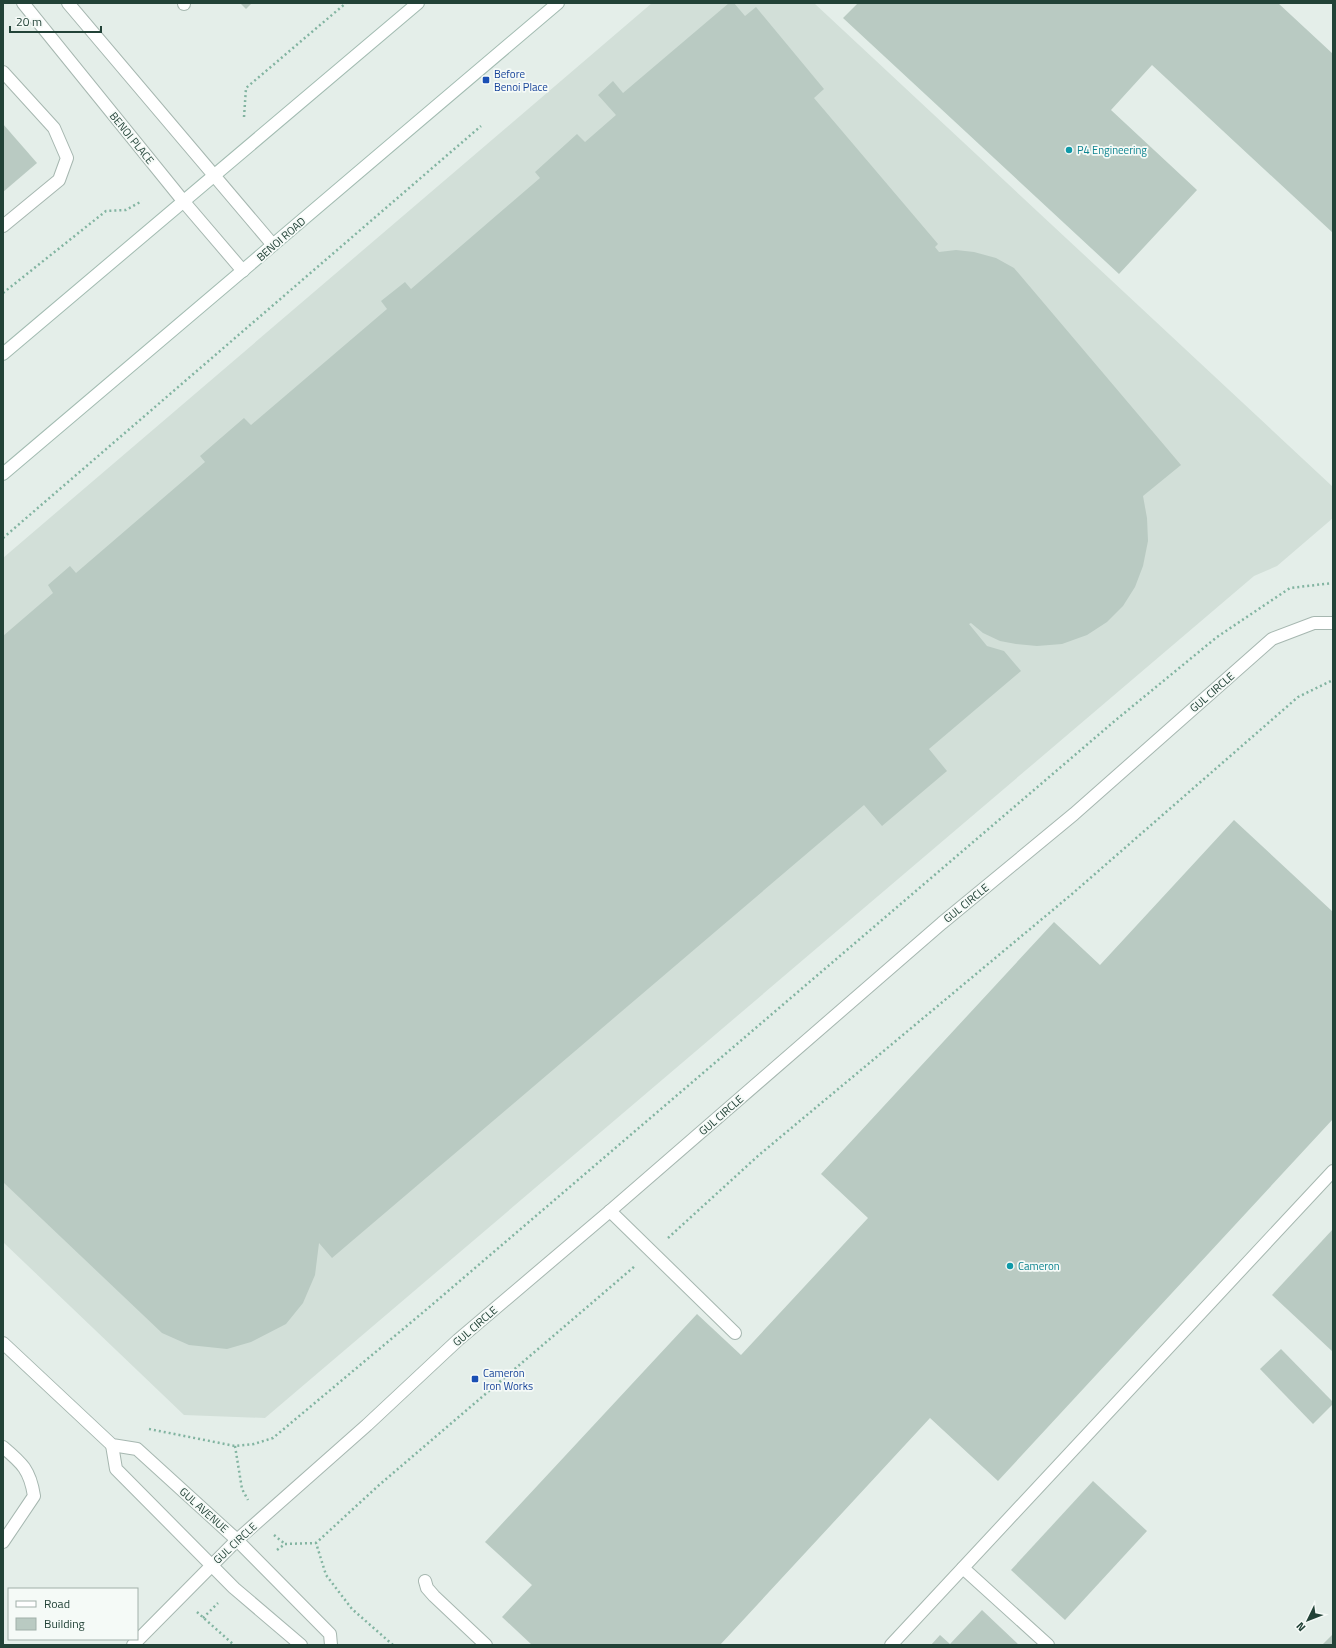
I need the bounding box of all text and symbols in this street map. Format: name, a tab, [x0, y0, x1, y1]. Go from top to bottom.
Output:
scale bar	[10, 8, 101, 34]
text: 20 m	[16, 12, 42, 31]
place label: Before Benoi Place	[494, 66, 548, 95]
marker: Before Benoi Place	[481, 75, 491, 85]
street label: BENOI PLACE	[106, 108, 158, 168]
place label: P4 Engineering	[1077, 142, 1147, 158]
marker: P4 Engineering	[1064, 145, 1074, 155]
street label: BENOI ROAD	[253, 213, 309, 265]
street label: GUL CIRCLE	[1186, 668, 1238, 716]
street label: GUL CIRCLE	[940, 880, 992, 926]
street label: GUL CIRCLE	[695, 1091, 747, 1139]
place label: Cameron	[1018, 1258, 1060, 1274]
marker: Cameron	[1005, 1261, 1015, 1271]
street label: GUL CIRCLE	[449, 1302, 501, 1350]
place label: Cameron Iron Works	[483, 1365, 533, 1394]
marker: Cameron Iron Works	[470, 1374, 480, 1384]
street label: GUL AVENUE	[176, 1484, 232, 1536]
street label: GUL CIRCLE	[210, 1519, 260, 1567]
legend	[8, 1588, 138, 1640]
text: Road	[44, 1594, 70, 1613]
north arrow	[1288, 1600, 1328, 1640]
text: Building	[44, 1614, 85, 1633]
text: N	[1292, 1619, 1309, 1635]

